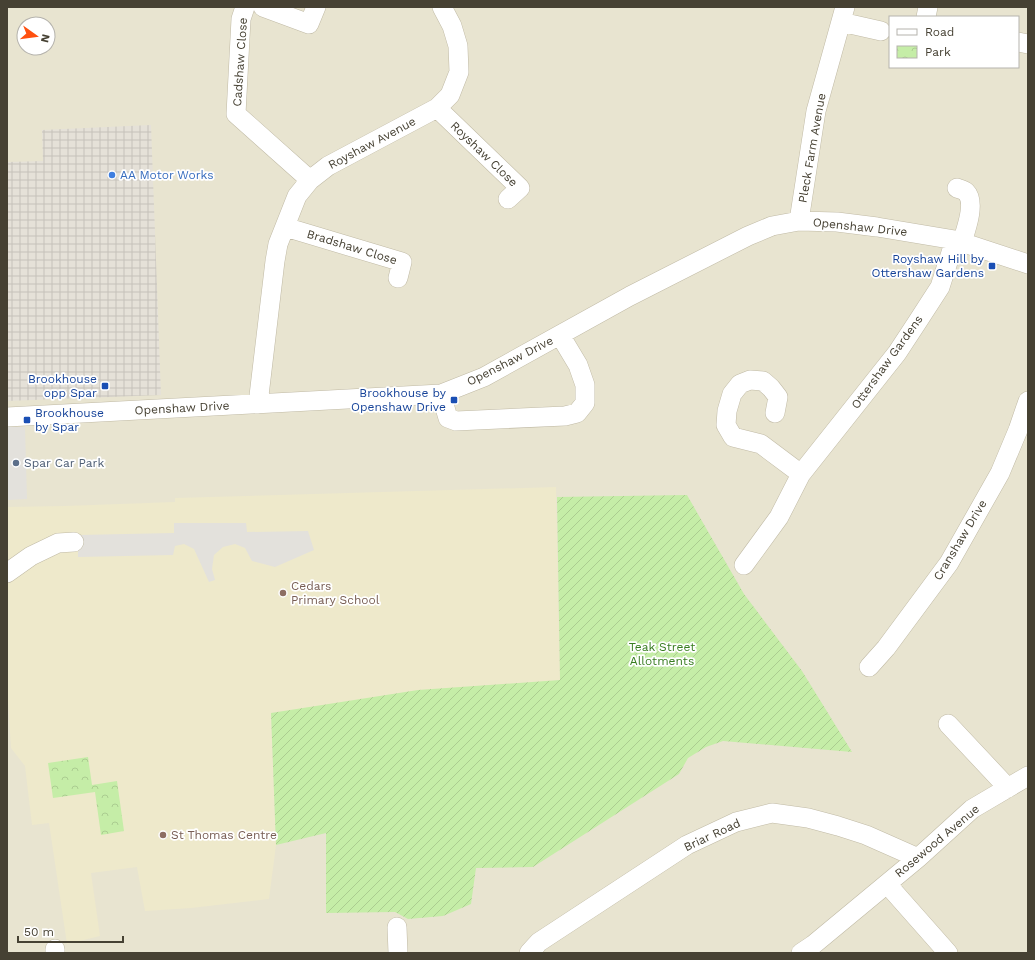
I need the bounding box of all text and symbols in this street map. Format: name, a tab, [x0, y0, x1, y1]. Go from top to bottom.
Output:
north arrow	[16, 16, 56, 56]
legend	[889, 16, 1019, 68]
street label: Cadshaw Close	[230, 17, 250, 107]
text: Road	[925, 25, 954, 39]
text: N	[38, 33, 53, 44]
text: Park	[925, 45, 951, 59]
street label: Pleck Farm Avenue	[795, 92, 829, 204]
street label: Royshaw Avenue	[326, 114, 418, 172]
street label: Royshaw Close	[448, 119, 520, 189]
place label: AA Motor Works	[120, 168, 214, 182]
marker: AA Motor Works	[107, 170, 117, 180]
street label: Openshaw Drive	[812, 215, 908, 239]
street label: Bradshaw Close	[305, 227, 399, 267]
place label: Royshaw Hill by Ottershaw Gardens	[872, 252, 985, 280]
marker: Royshaw Hill by Ottershaw Gardens	[987, 261, 997, 271]
street label: Ottershaw Gardens	[848, 312, 926, 412]
street label: Openshaw Drive	[465, 333, 556, 389]
place label: Brookhouse opp Spar	[28, 372, 97, 400]
marker: Brookhouse opp Spar	[100, 381, 110, 391]
place label: Brookhouse by Openshaw Drive	[351, 386, 447, 414]
marker: Brookhouse by Openshaw Drive	[449, 395, 459, 405]
street label: Openshaw Drive	[134, 399, 230, 417]
place label: Brookhouse by Spar	[35, 406, 104, 434]
marker: Brookhouse by Spar	[22, 415, 32, 425]
place label: Spar Car Park	[24, 456, 104, 470]
marker: Spar Car Park	[11, 458, 21, 468]
street label: Cranshaw Drive	[930, 497, 990, 583]
place label: Cedars Primary School	[291, 579, 380, 607]
marker: Cedars Primary School	[278, 588, 288, 598]
park label: Teak Street Allotments	[629, 640, 695, 668]
street label: Rosewood Avenue	[892, 802, 982, 880]
street label: Briar Road	[682, 816, 742, 854]
place label: St Thomas Centre	[171, 828, 277, 842]
marker: St Thomas Centre	[158, 830, 168, 840]
scale bar	[18, 918, 123, 944]
text: 50 m	[24, 925, 54, 939]

